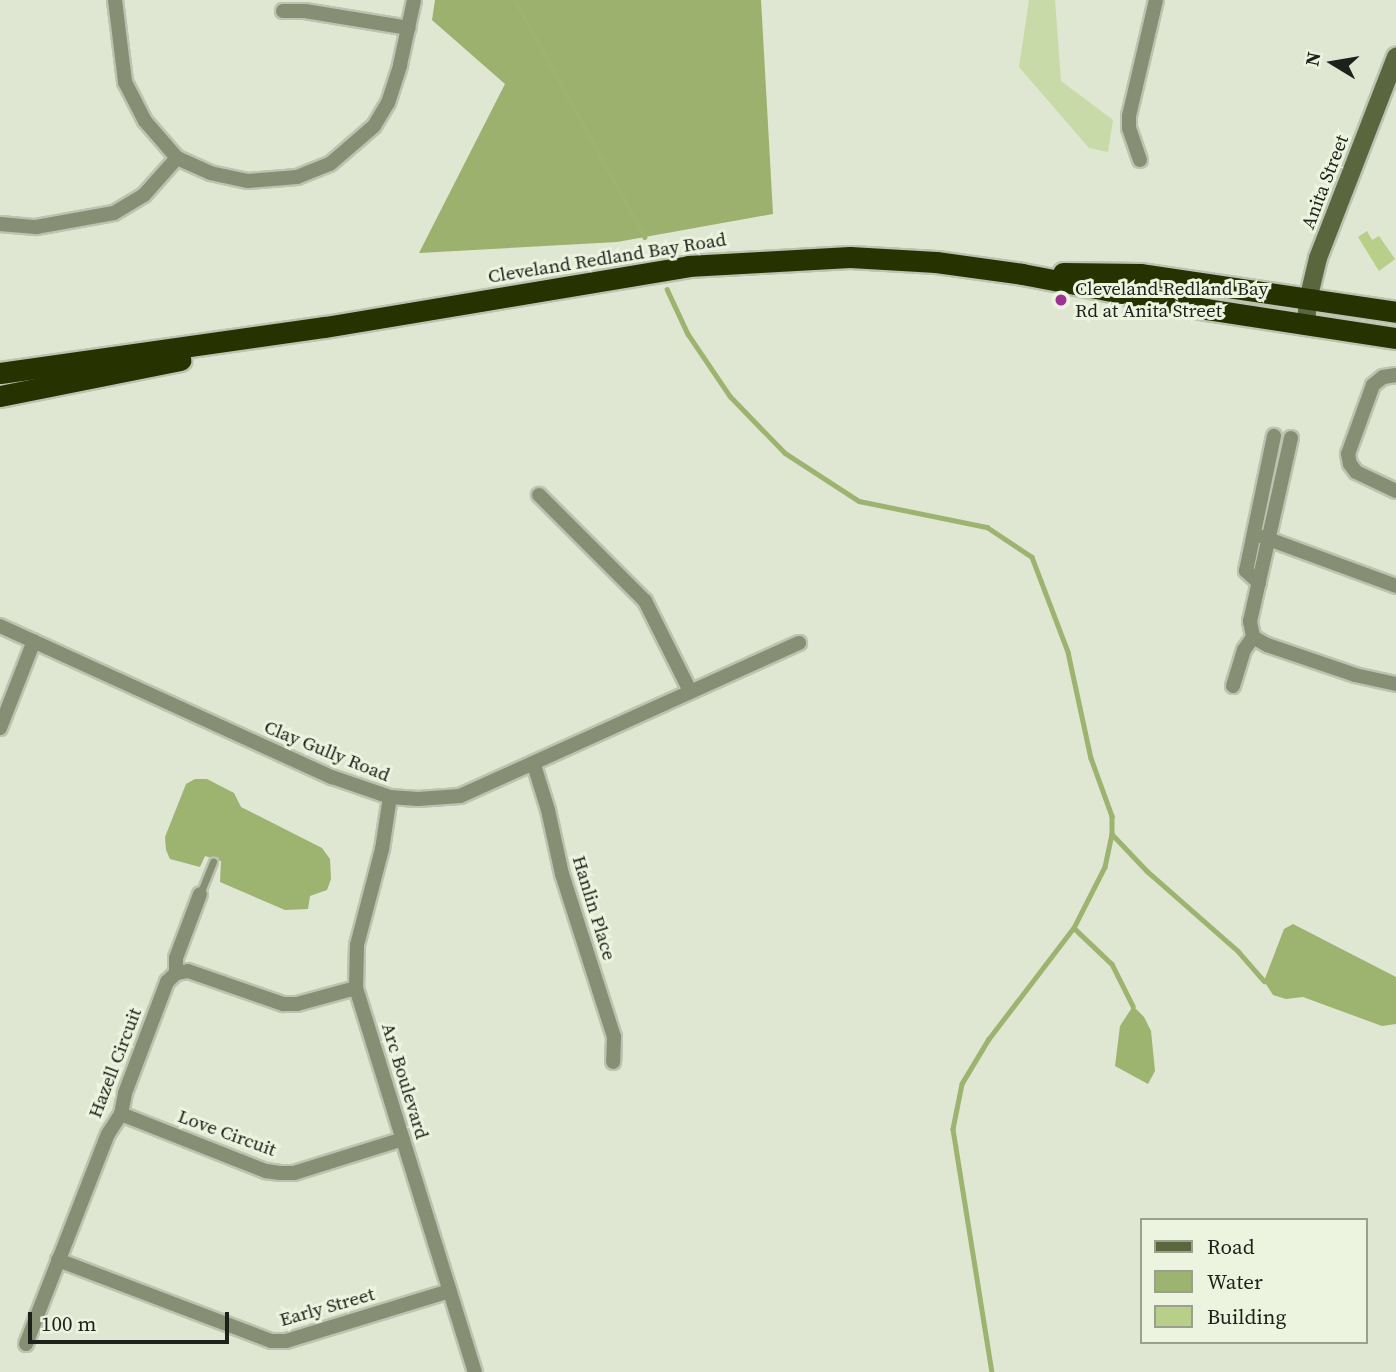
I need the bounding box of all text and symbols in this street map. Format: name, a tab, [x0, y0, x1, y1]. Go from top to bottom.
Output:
north arrow	[1298, 28, 1368, 98]
text: N	[1298, 50, 1326, 68]
street label: Anita Street	[1297, 132, 1353, 232]
street label: Cleveland Redland Bay Road	[486, 228, 728, 288]
place label: Cleveland Redland Bay Rd at Anita Street	[1075, 278, 1268, 322]
marker: Cleveland Redland Bay Rd at Anita Street	[1053, 292, 1069, 308]
street label: Clay Gully Road	[261, 715, 393, 787]
street label: Hanlin Place	[567, 853, 621, 963]
street label: Hazell Circuit	[84, 1005, 146, 1121]
street label: Arc Boulevard	[377, 1020, 433, 1142]
street label: Love Circuit	[175, 1105, 279, 1161]
legend	[1140, 1218, 1368, 1344]
text: Road	[1207, 1232, 1255, 1261]
text: Water	[1207, 1267, 1263, 1296]
street label: Early Street	[277, 1283, 377, 1331]
scale bar	[32, 1298, 233, 1342]
text: Building	[1207, 1302, 1286, 1331]
text: 100 m	[41, 1309, 96, 1338]

